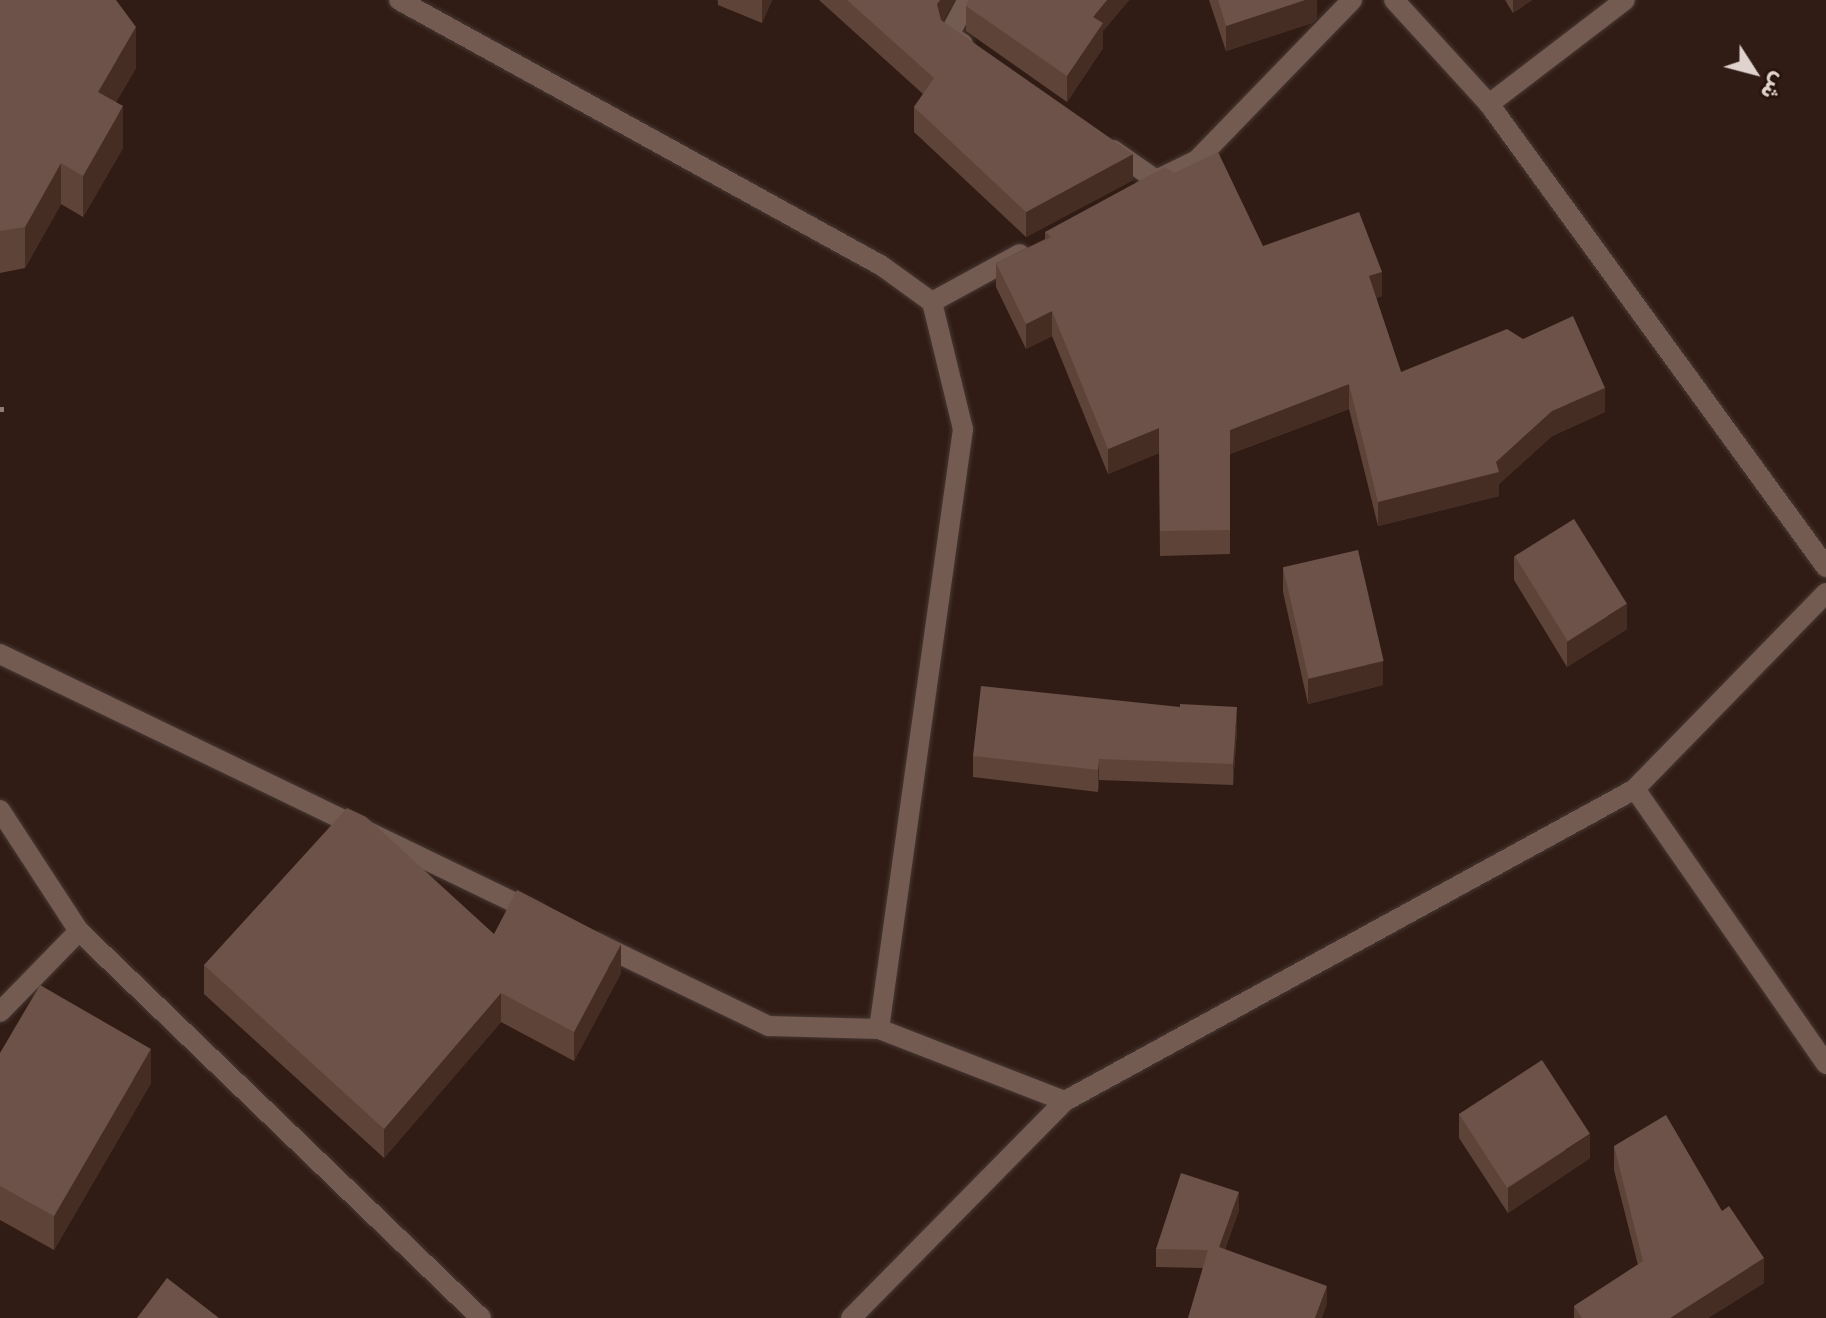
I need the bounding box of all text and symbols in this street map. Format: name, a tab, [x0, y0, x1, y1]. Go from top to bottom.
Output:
north arrow	[1714, 32, 1794, 112]
text: ش	[1755, 67, 1793, 106]

